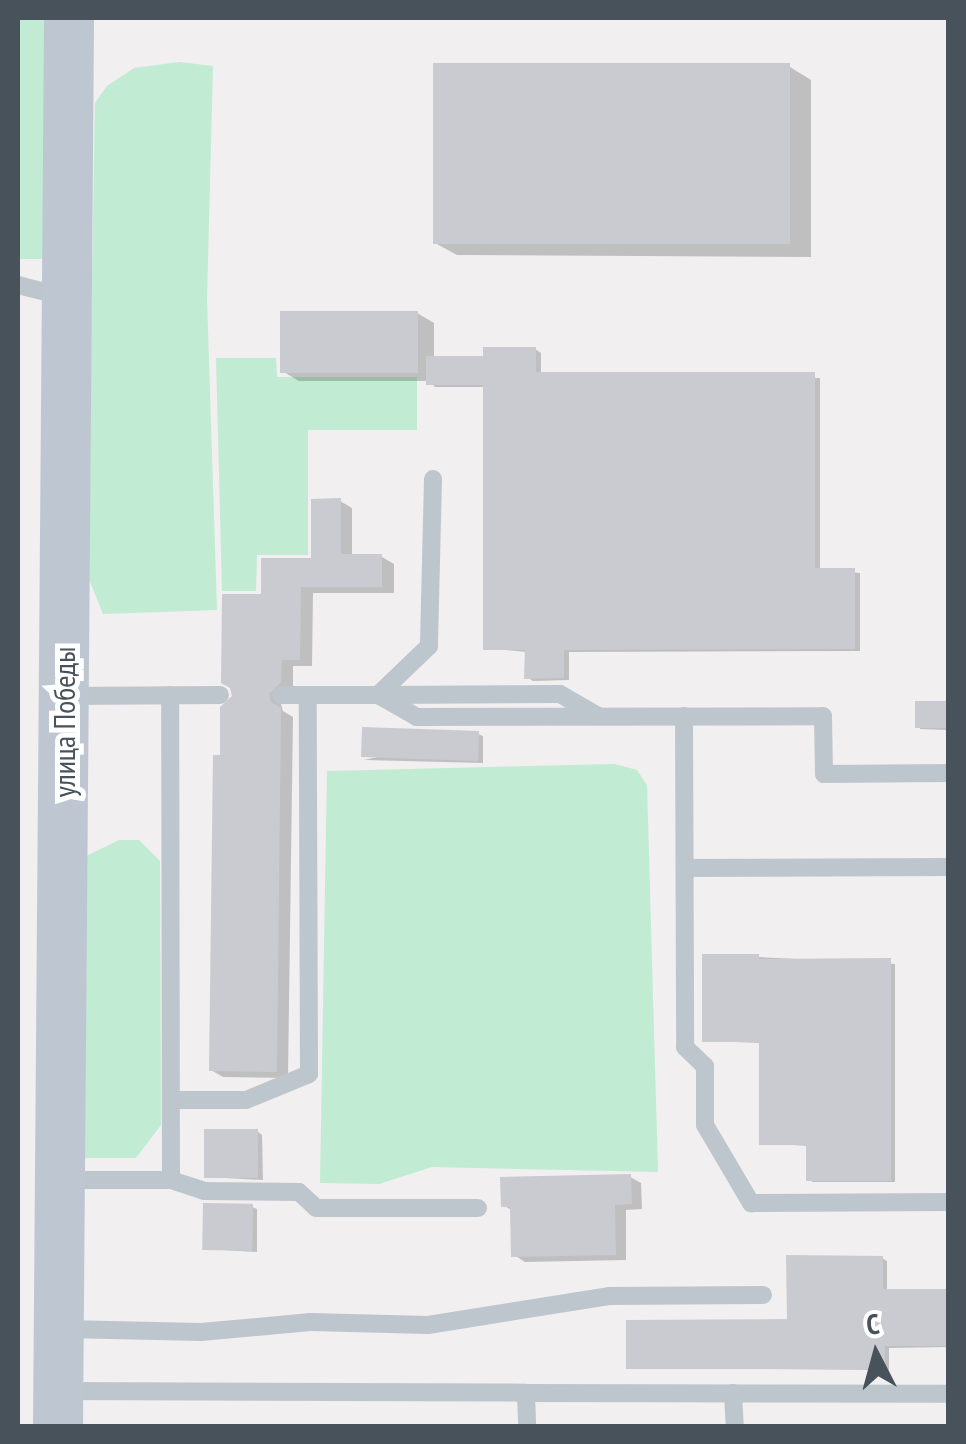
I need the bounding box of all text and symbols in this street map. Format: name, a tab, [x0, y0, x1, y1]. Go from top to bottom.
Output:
street label: улица Победы	[46, 647, 82, 797]
north arrow	[826, 1304, 926, 1404]
text: С	[865, 1305, 881, 1343]

